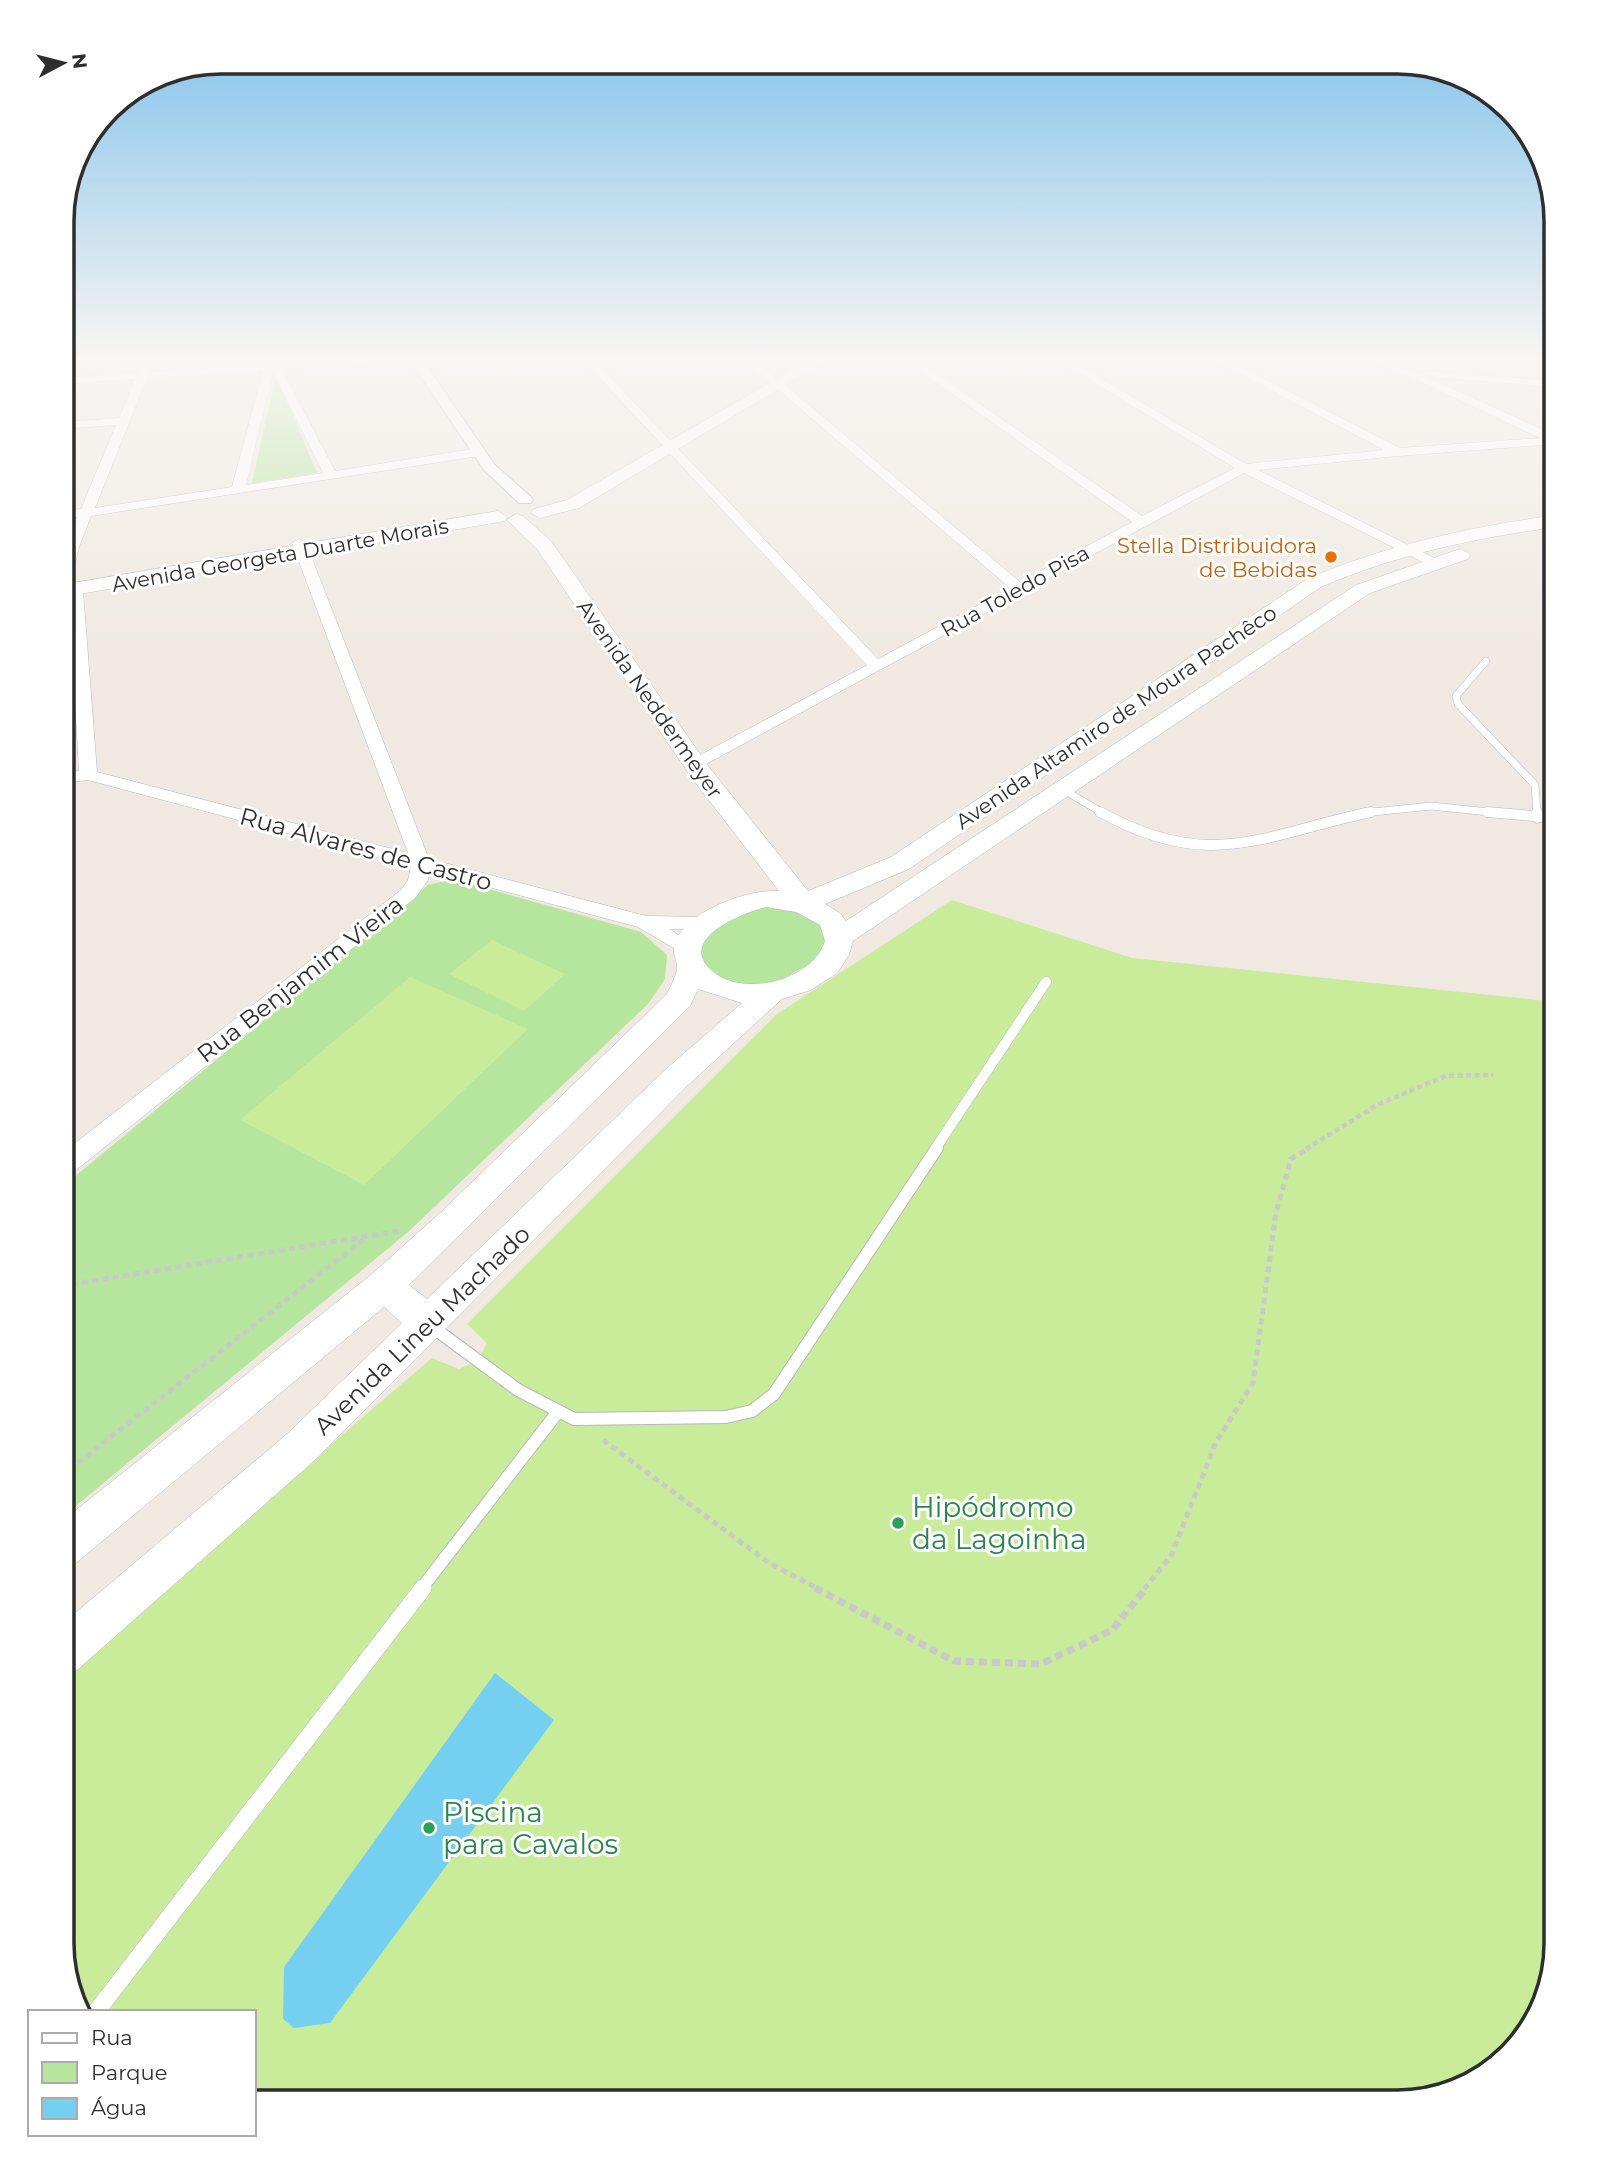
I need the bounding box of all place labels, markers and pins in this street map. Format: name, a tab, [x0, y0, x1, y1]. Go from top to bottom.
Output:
place label: Stella Distribuidora de Bebidas	[1117, 533, 1317, 582]
marker: Stella Distribuidora de Bebidas	[1323, 549, 1339, 565]
place label: Hipódromo da Lagoinha	[912, 1490, 1087, 1556]
marker: Hipódromo da Lagoinha	[890, 1515, 906, 1531]
place label: Piscina para Cavalos	[443, 1795, 618, 1861]
marker: Piscina para Cavalos	[421, 1820, 437, 1836]

